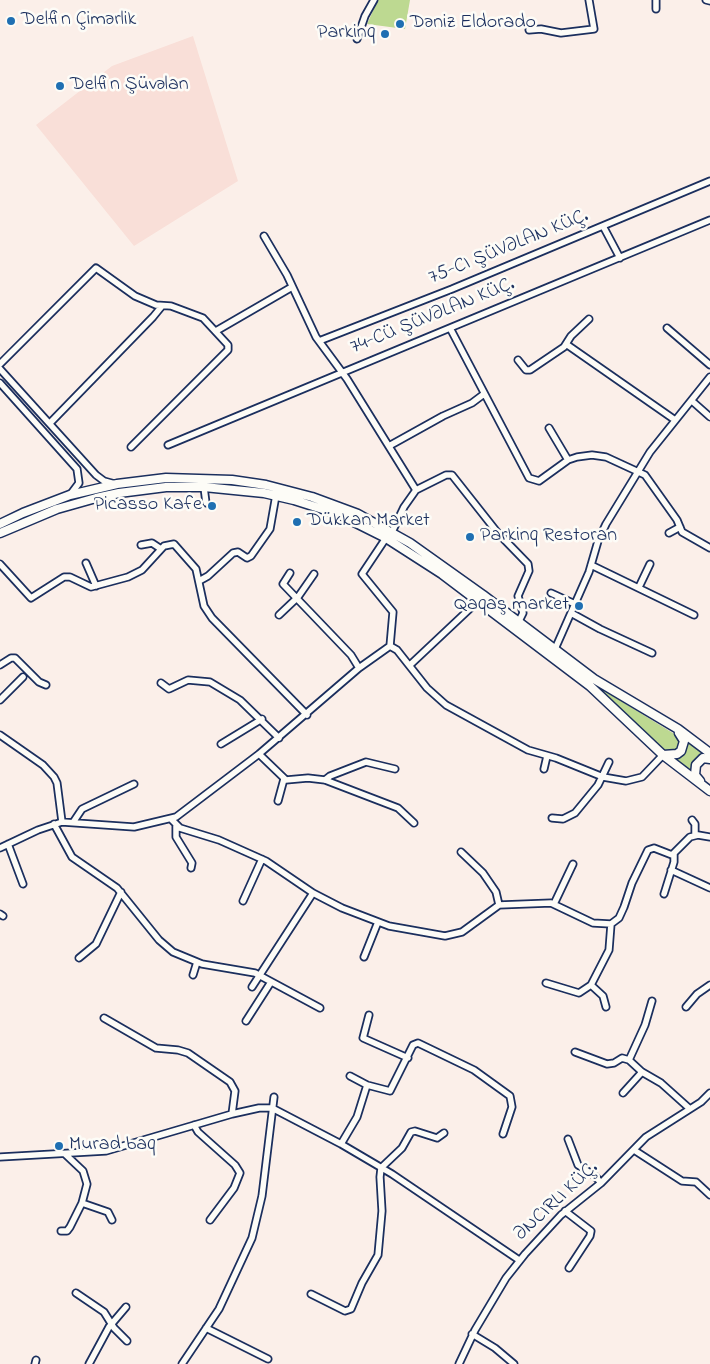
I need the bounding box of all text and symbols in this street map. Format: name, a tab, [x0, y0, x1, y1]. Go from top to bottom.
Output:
place label: Delfin Çimərlik	[21, 9, 136, 33]
place label: Dəniz Eldorado	[410, 12, 536, 36]
marker: Delfin Çimərlik	[5, 15, 17, 27]
marker: Dəniz Eldorado	[394, 18, 406, 30]
place label: Parkinq	[317, 22, 375, 46]
marker: Parkinq	[379, 28, 391, 40]
place label: Delfin Şüvəlan	[70, 74, 189, 98]
marker: Delfin Şüvəlan	[54, 80, 66, 92]
street label: 75-CI ŞÜVƏLAN KÜÇ.	[426, 205, 592, 291]
street label: 74-CÜ ŞÜVƏLAN KÜÇ.	[348, 273, 518, 361]
place label: Picasso Kafe	[94, 494, 202, 518]
marker: Picasso Kafe	[206, 500, 218, 512]
place label: Dükkan Market	[307, 510, 430, 534]
marker: Dükkan Market	[291, 516, 303, 528]
place label: Parkinq Restoran	[480, 525, 617, 549]
marker: Parkinq Restoran	[464, 531, 476, 543]
place label: Qaqaş market	[454, 594, 569, 618]
marker: Qaqaş market	[573, 600, 585, 612]
place label: Murad baq	[69, 1134, 155, 1158]
marker: Murad baq	[53, 1140, 65, 1152]
street label: ƏNCIRLI KÜÇ.	[510, 1157, 604, 1247]

